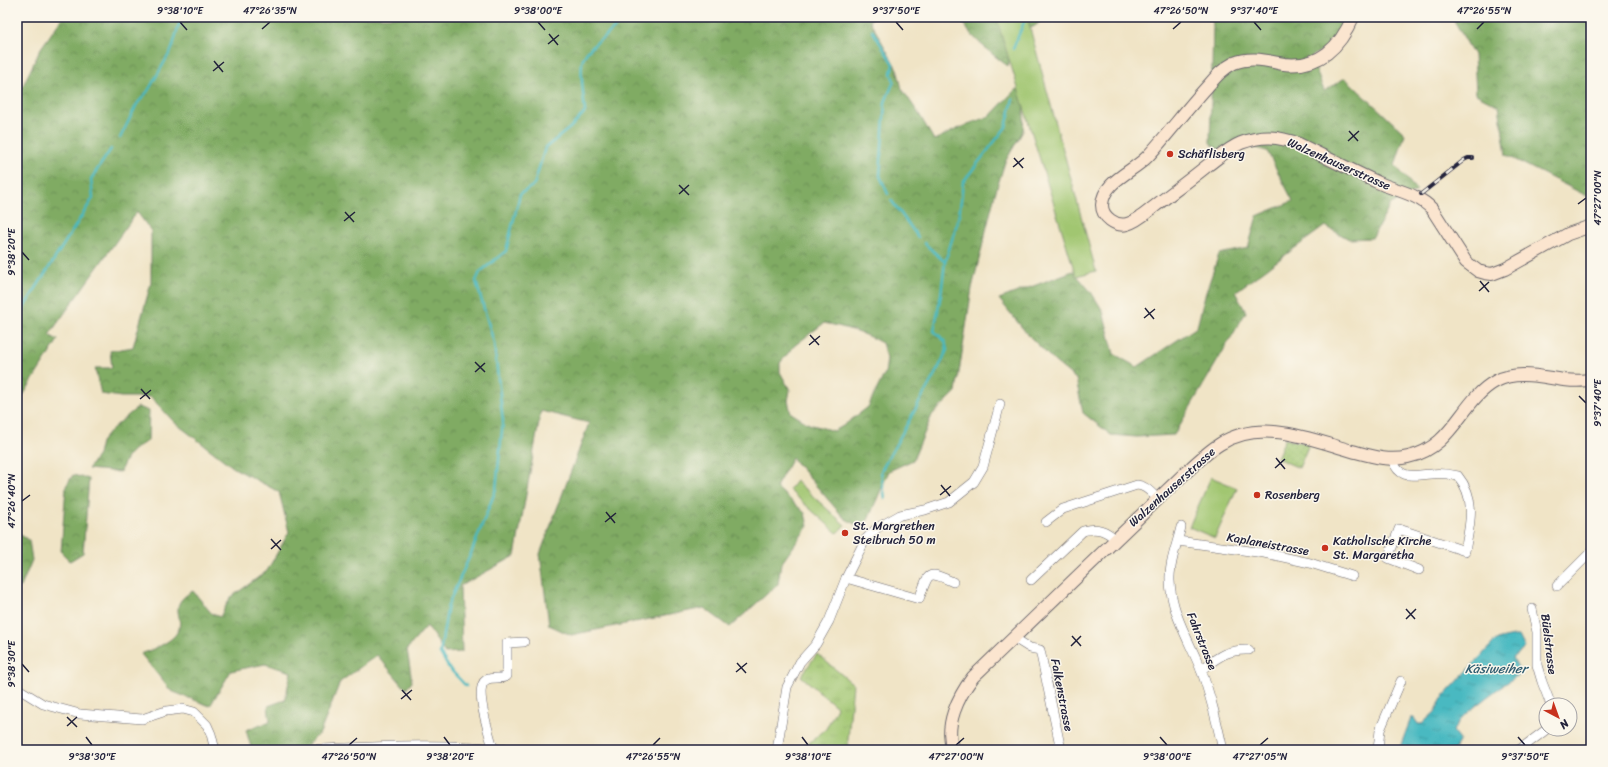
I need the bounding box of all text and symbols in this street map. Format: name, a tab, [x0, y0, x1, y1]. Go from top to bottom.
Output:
text: 9°38'10"E	[157, 2, 204, 20]
text: 47°26'35"N	[243, 2, 297, 20]
text: 9°38'00"E	[514, 2, 563, 20]
text: 9°37'50"E	[872, 2, 921, 20]
text: 47°26'50"N	[1154, 2, 1209, 20]
text: 9°37'40"E	[1230, 2, 1279, 20]
text: 47°26'55"N	[1457, 2, 1511, 20]
street label: Walzenhauserstrasse	[1284, 131, 1394, 197]
place label: Schäflisberg	[1178, 143, 1245, 165]
marker: Schäflisberg	[1165, 149, 1175, 159]
text: 47°27'00"N	[1589, 170, 1607, 226]
text: 9°38'20"E	[3, 227, 21, 276]
text: 9°37'40"E	[1589, 378, 1607, 427]
street label: Walzenhauserstrasse	[1123, 442, 1221, 532]
text: 47°26'40"N	[3, 473, 21, 529]
place label: Rosenberg	[1265, 484, 1320, 506]
marker: Rosenberg	[1252, 490, 1262, 500]
place label: St. Margrethen Steibruch 50 m	[853, 515, 936, 551]
street label: Kaplaneistrasse	[1225, 526, 1311, 562]
marker: St. Margrethen Steibruch 50 m	[840, 528, 850, 538]
place label: Katholische Kirche St. Margaretha	[1333, 530, 1432, 566]
marker: Katholische Kirche St. Margaretha	[1320, 543, 1330, 553]
street label: Fahrstrasse	[1180, 609, 1224, 674]
street label: Büelstrasse	[1534, 612, 1564, 676]
text: 9°38'30"E	[3, 639, 21, 688]
street label: Falkenstrasse	[1044, 657, 1080, 733]
water label: Käsiweiher	[1465, 657, 1530, 680]
north arrow	[1538, 697, 1578, 737]
text: N	[1555, 714, 1574, 734]
text: 9°38'30"E	[68, 748, 117, 766]
text: 47°26'50"N	[322, 748, 377, 766]
text: 9°38'20"E	[426, 748, 475, 766]
text: 47°26'55"N	[626, 748, 680, 766]
text: 9°38'10"E	[785, 748, 832, 766]
text: 47°27'00"N	[928, 748, 984, 766]
text: 9°38'00"E	[1143, 748, 1192, 766]
text: 47°27'05"N	[1233, 748, 1288, 766]
text: 9°37'50"E	[1501, 748, 1550, 766]

